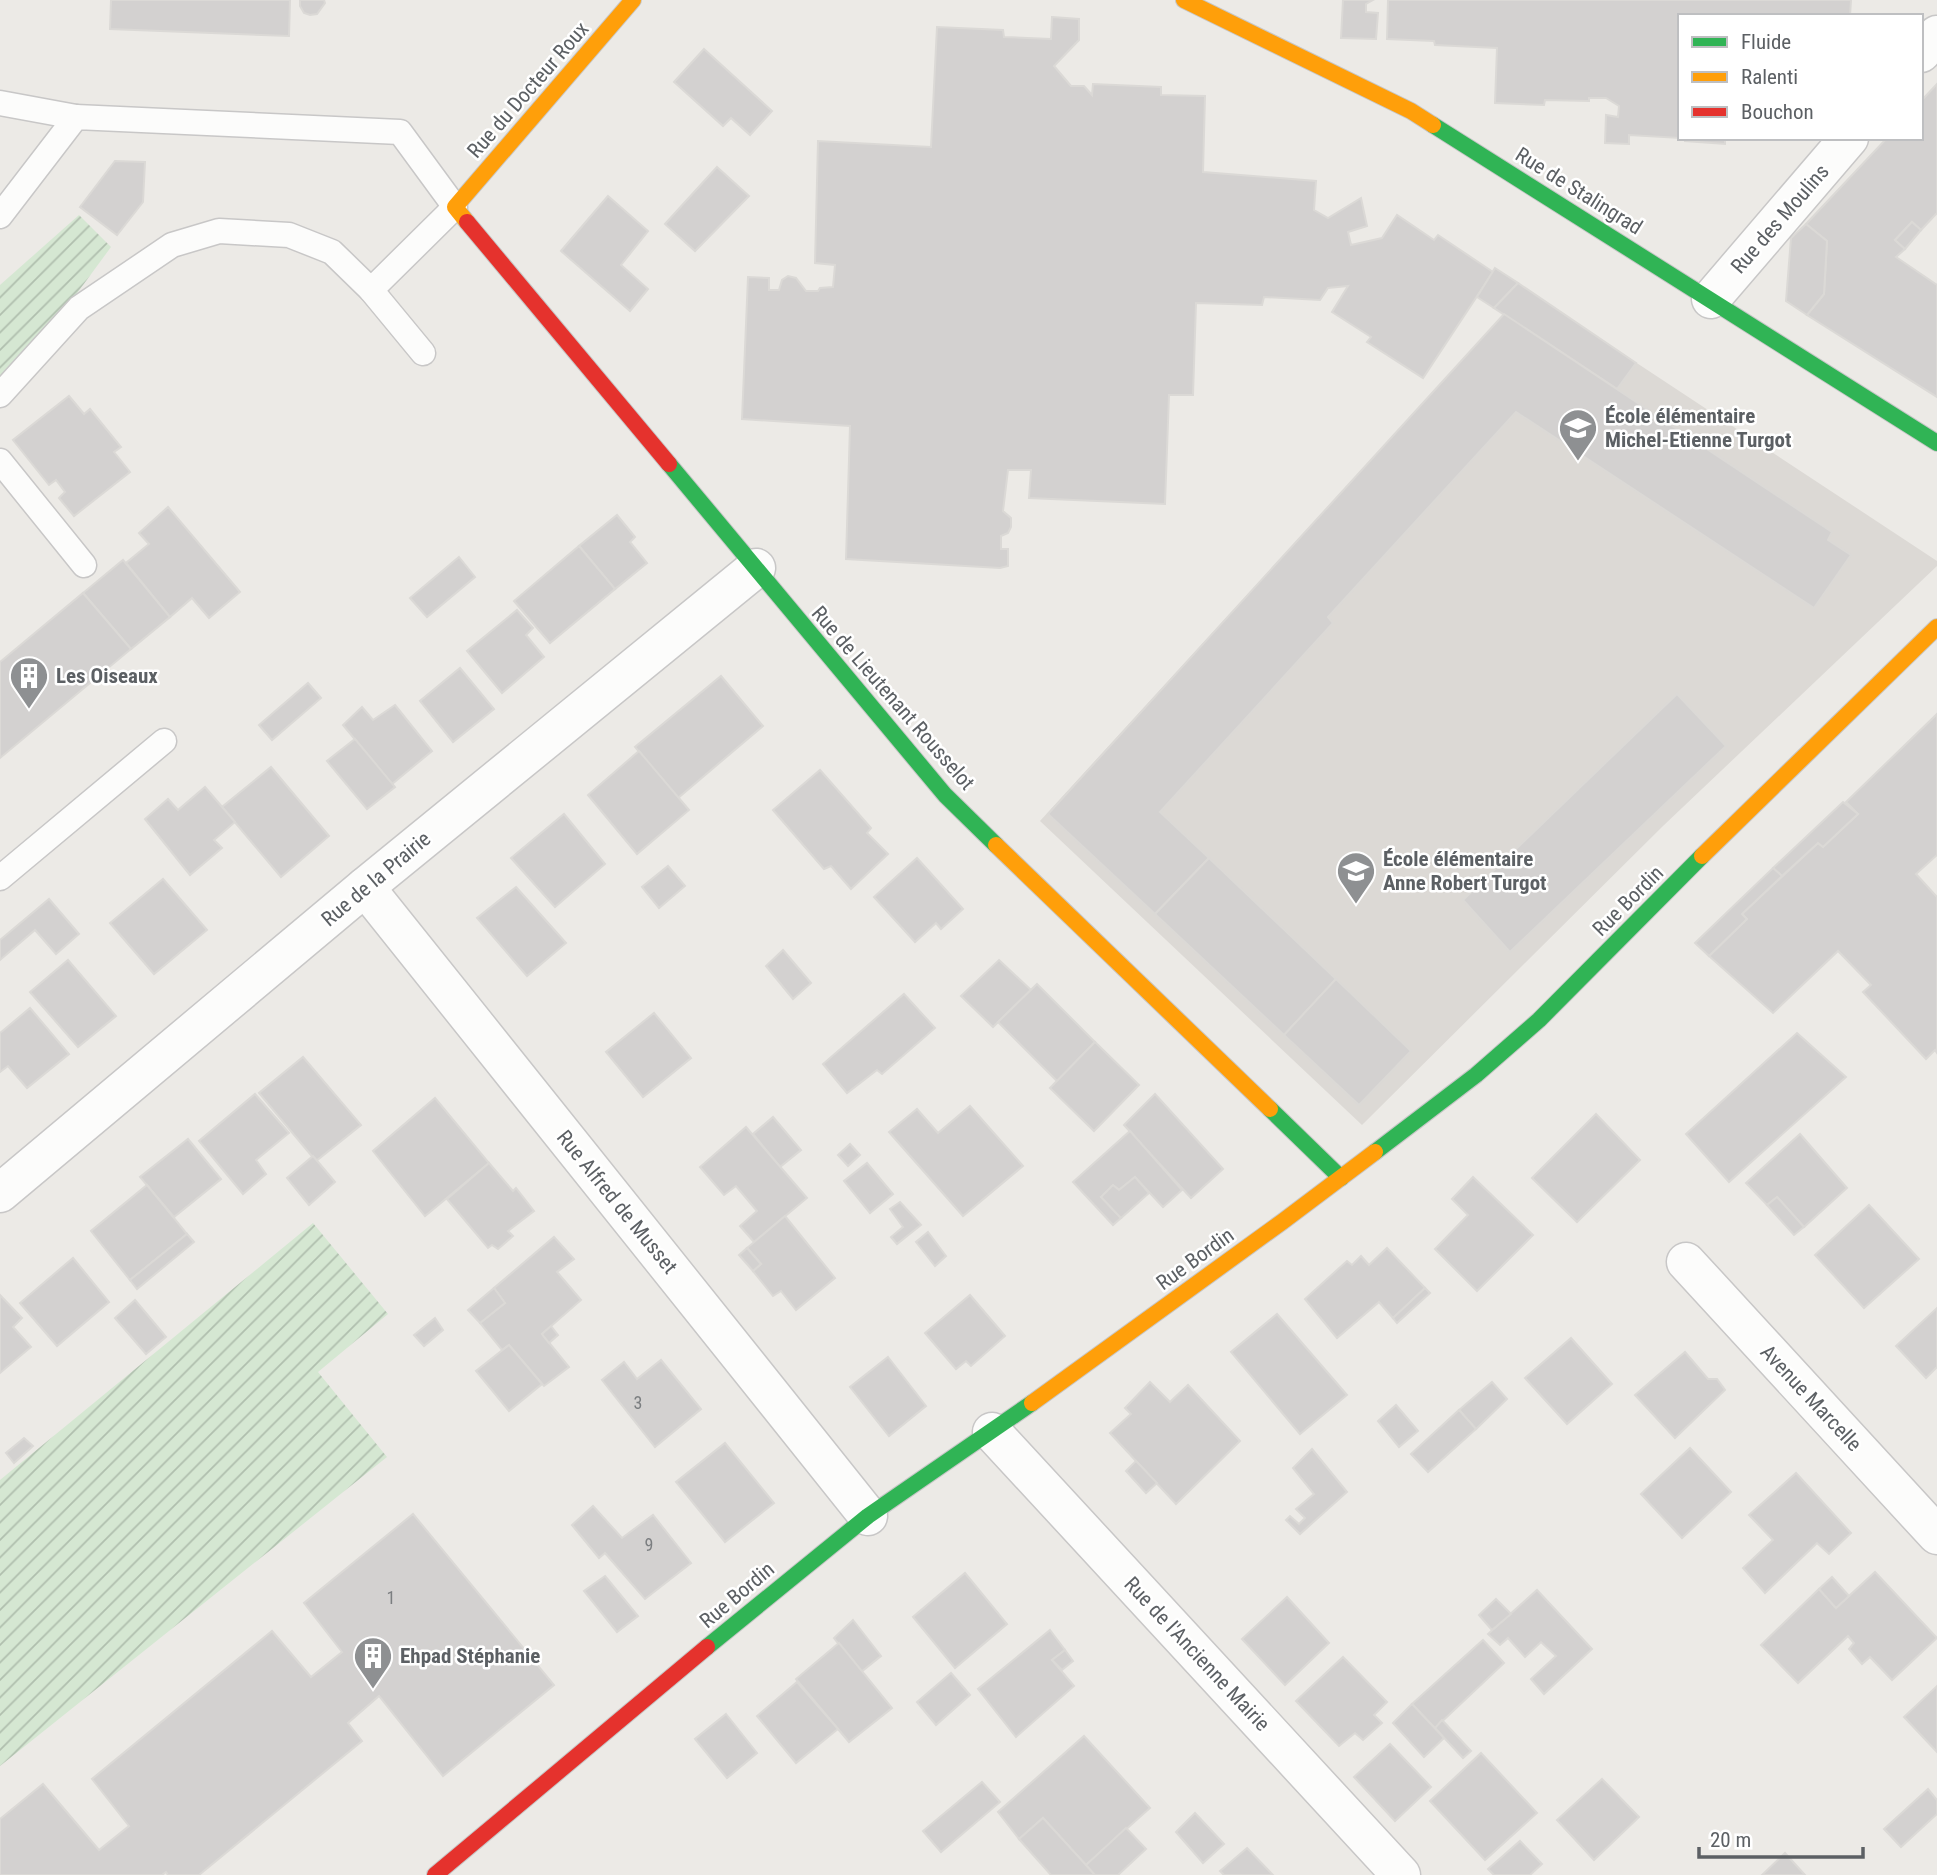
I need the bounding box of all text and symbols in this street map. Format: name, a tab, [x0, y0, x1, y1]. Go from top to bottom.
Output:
legend	[1678, 14, 1923, 140]
street label: Rue du Docteur Roux	[463, 17, 593, 163]
text: Fluide	[1741, 30, 1791, 54]
text: Ralenti	[1741, 65, 1798, 89]
text: Bouchon	[1741, 100, 1814, 124]
street label: Rue de Stalingrad	[1511, 142, 1647, 240]
street label: Rue des Moulins	[1726, 160, 1834, 278]
place label: École élémentaire Michel-Etienne Turgot	[1605, 404, 1791, 452]
school or university icon: École élémentaire Michel-Etienne Turgot	[1557, 407, 1599, 462]
street label: Rue de Lieutenant Rousselot	[807, 601, 979, 795]
building icon: Les Oiseaux	[8, 655, 50, 710]
place label: Les Oiseaux	[56, 664, 158, 688]
street label: Rue de la Prairie	[317, 827, 435, 931]
place label: École élémentaire Anne Robert Turgot	[1383, 847, 1547, 895]
school or university icon: École élémentaire Anne Robert Turgot	[1335, 850, 1377, 905]
street label: Rue Bordin	[1588, 861, 1668, 941]
street label: Rue Alfred de Musset	[552, 1126, 682, 1278]
street label: Rue Bordin	[1152, 1223, 1238, 1295]
street label: Avenue Marcelle	[1756, 1340, 1866, 1456]
house number: 3	[634, 1392, 642, 1413]
house number: 9	[645, 1534, 653, 1555]
street label: Rue Bordin	[695, 1557, 779, 1633]
street label: Rue de l'Ancienne Mairie	[1119, 1572, 1275, 1736]
house number: 1	[387, 1587, 395, 1608]
building icon: Ehpad Stéphanie	[352, 1635, 394, 1690]
place label: Ehpad Stéphanie	[400, 1644, 540, 1668]
scale bar	[1699, 1815, 1864, 1859]
text: 20 m	[1710, 1828, 1751, 1852]

